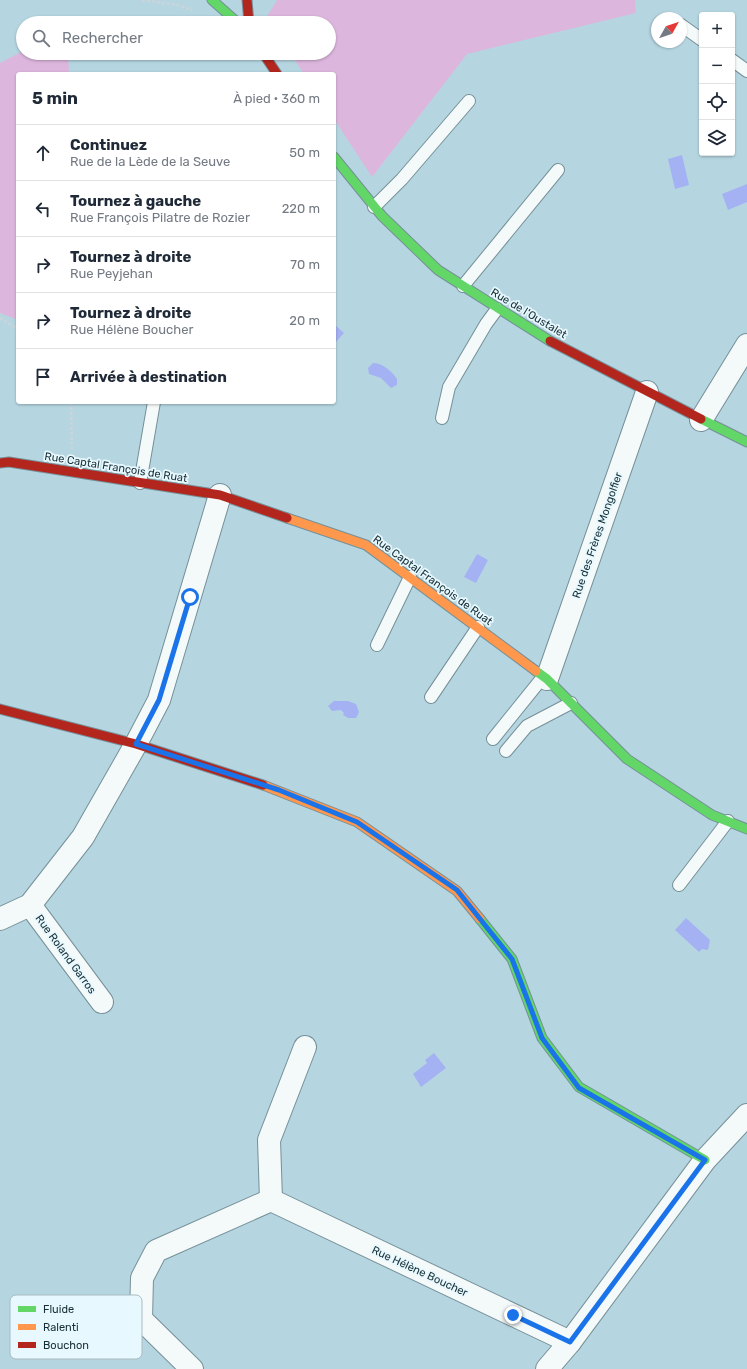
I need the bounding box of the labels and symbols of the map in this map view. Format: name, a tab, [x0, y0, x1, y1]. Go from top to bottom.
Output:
north arrow	[651, 12, 687, 48]
street label: Rue de l'Oustalet	[488, 286, 570, 342]
street label: Rue Captal François de Ruat	[44, 450, 189, 485]
street label: Rue des Frères Mongolfier	[570, 470, 625, 600]
street label: Rue Captal François de Ruat	[371, 533, 495, 628]
route start	[181, 588, 199, 606]
street label: Rue Roland Garros	[33, 912, 99, 997]
street label: Rue Hélène Boucher	[370, 1243, 471, 1300]
legend	[10, 1295, 142, 1359]
text: Fluide	[43, 1303, 74, 1316]
route end	[504, 1306, 522, 1324]
text: Ralenti	[43, 1321, 79, 1334]
text: Bouchon	[43, 1339, 89, 1352]

